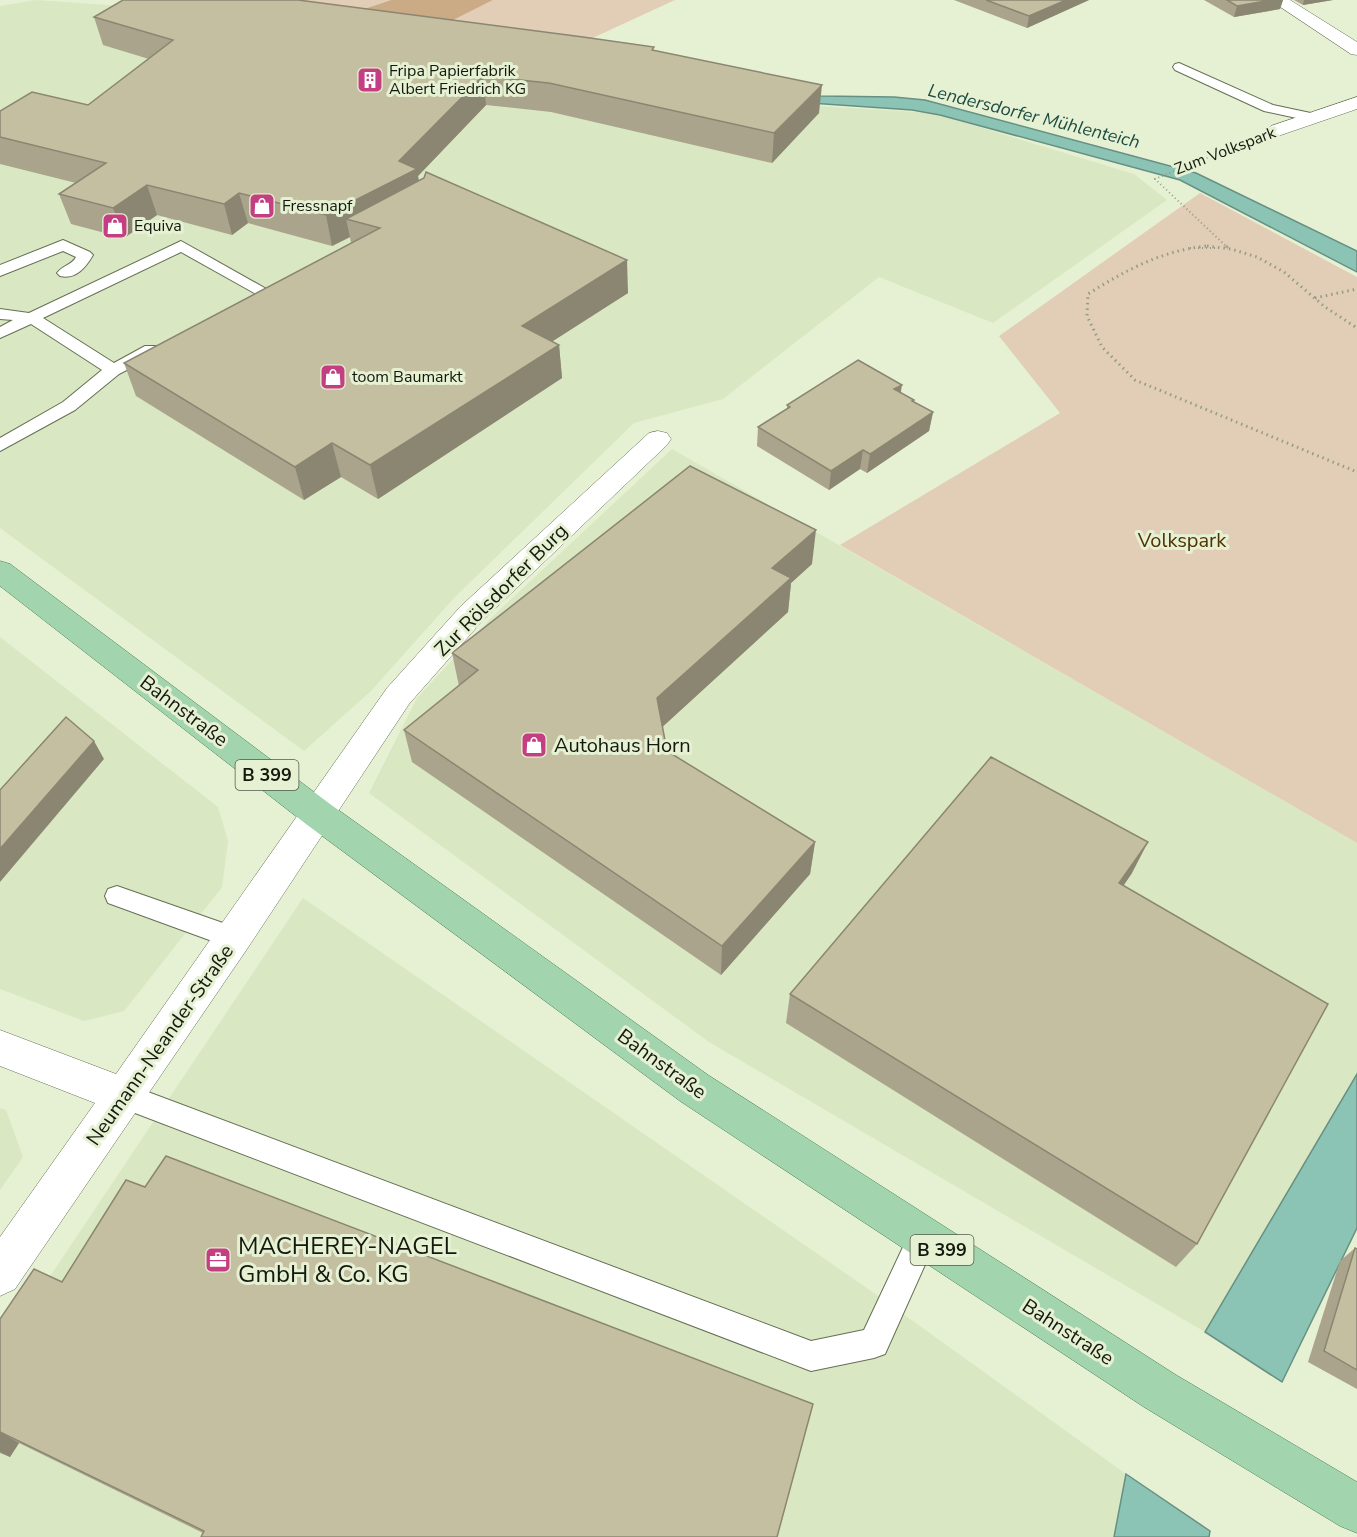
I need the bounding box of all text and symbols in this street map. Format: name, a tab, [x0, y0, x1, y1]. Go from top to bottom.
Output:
place label: Fripa Papierfabrik Albert Friedrich KG	[389, 60, 526, 100]
building icon: Fripa Papierfabrik Albert Friedrich KG	[355, 65, 385, 95]
water label: Lendersdorfer Mühlenteich	[926, 78, 1142, 154]
street label: Zum Volkspark	[1171, 121, 1280, 180]
shop icon: Fressnapf	[247, 191, 277, 221]
place label: Fressnapf	[282, 195, 353, 217]
shop icon: Equiva	[100, 211, 130, 241]
place label: Equiva	[134, 215, 182, 237]
shop icon: toom Baumarkt	[318, 362, 348, 392]
place label: toom Baumarkt	[352, 366, 463, 388]
street label: Zur Rölsdorfer Burg	[428, 517, 574, 663]
park label: Volkspark	[1137, 527, 1227, 554]
street label: Bahnstraße	[134, 669, 234, 753]
shop icon: Autohaus Horn	[519, 730, 549, 760]
place label: Autohaus Horn	[554, 732, 691, 759]
road number: B 399	[236, 760, 298, 790]
street label: Neumann-Neander-Straße	[80, 939, 240, 1151]
street label: Bahnstraße	[612, 1023, 712, 1105]
place label: MACHEREY-NAGEL GmbH & Co. KG	[238, 1230, 457, 1290]
road number: B 399	[910, 1235, 974, 1265]
office icon: MACHEREY-NAGEL GmbH & Co. KG	[203, 1245, 233, 1275]
street label: Bahnstraße	[1017, 1292, 1119, 1372]

